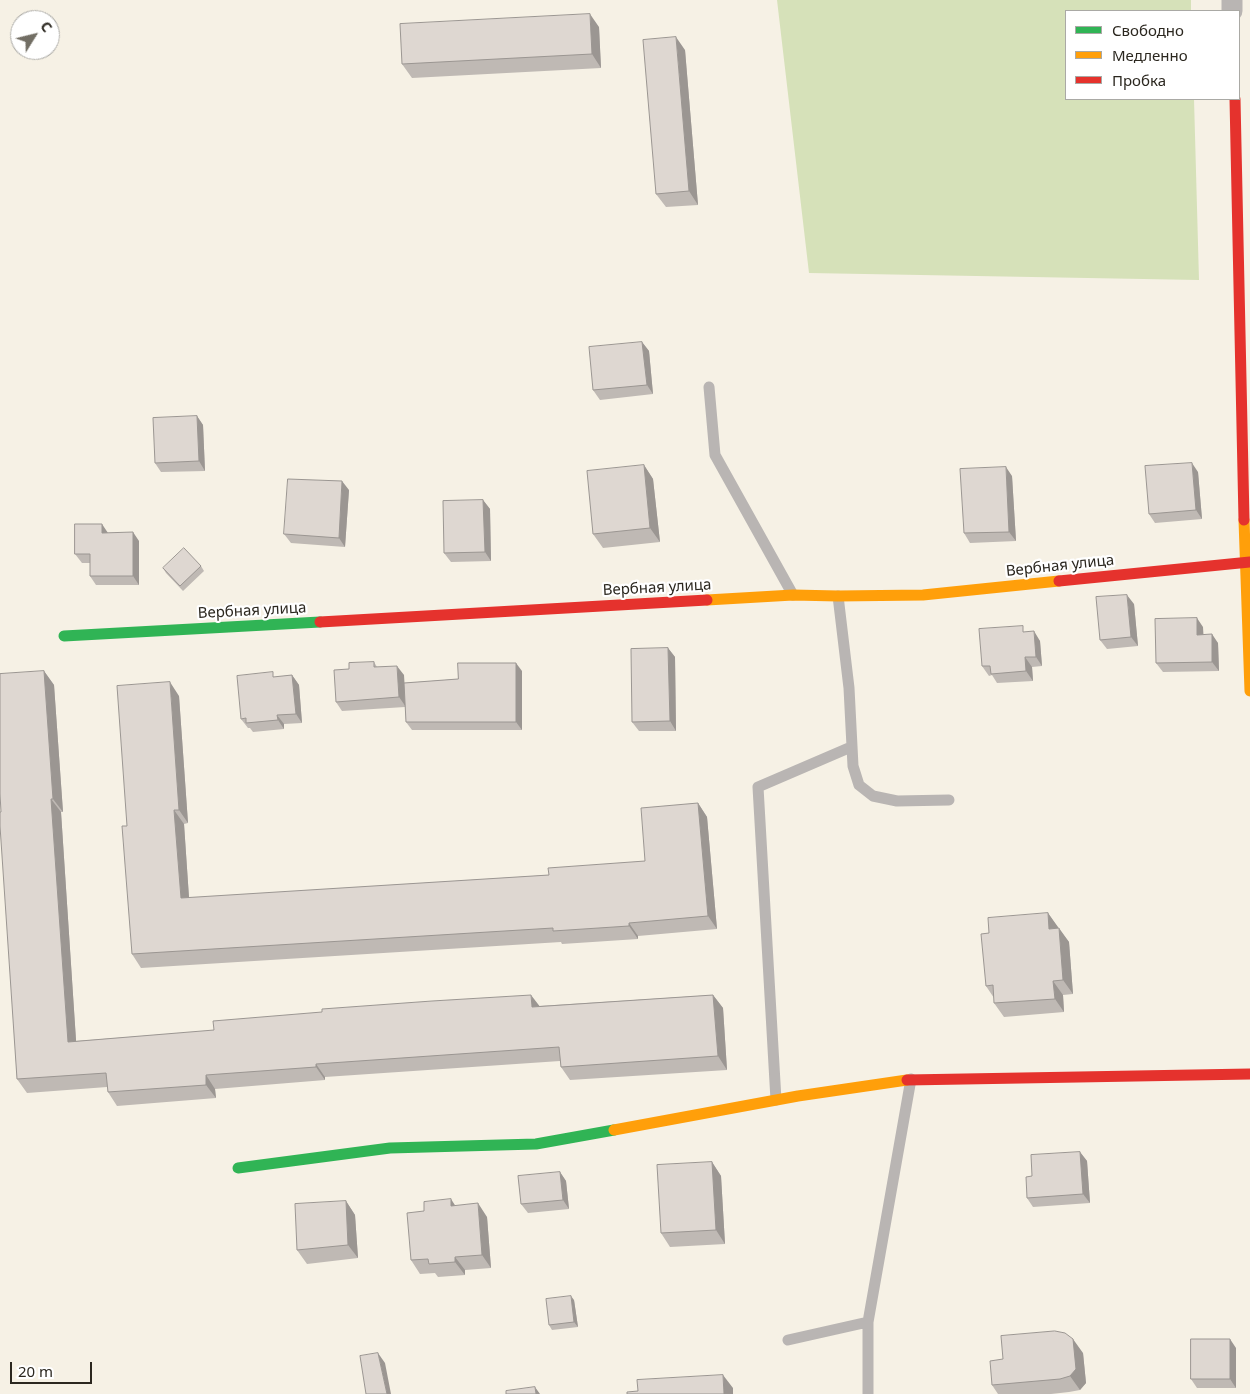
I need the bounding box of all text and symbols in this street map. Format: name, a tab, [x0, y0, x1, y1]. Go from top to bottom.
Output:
north arrow	[10, 10, 60, 60]
legend	[1065, 10, 1240, 100]
text: С	[36, 17, 57, 36]
text: Свободно	[1112, 20, 1184, 40]
text: Медленно	[1112, 45, 1188, 65]
text: Пробка	[1112, 70, 1166, 90]
street label: Вербная улица	[1005, 551, 1115, 581]
street label: Вербная улица	[602, 576, 712, 600]
street label: Вербная улица	[197, 599, 307, 623]
scale bar	[12, 1352, 95, 1384]
text: 20 m	[18, 1361, 53, 1381]

